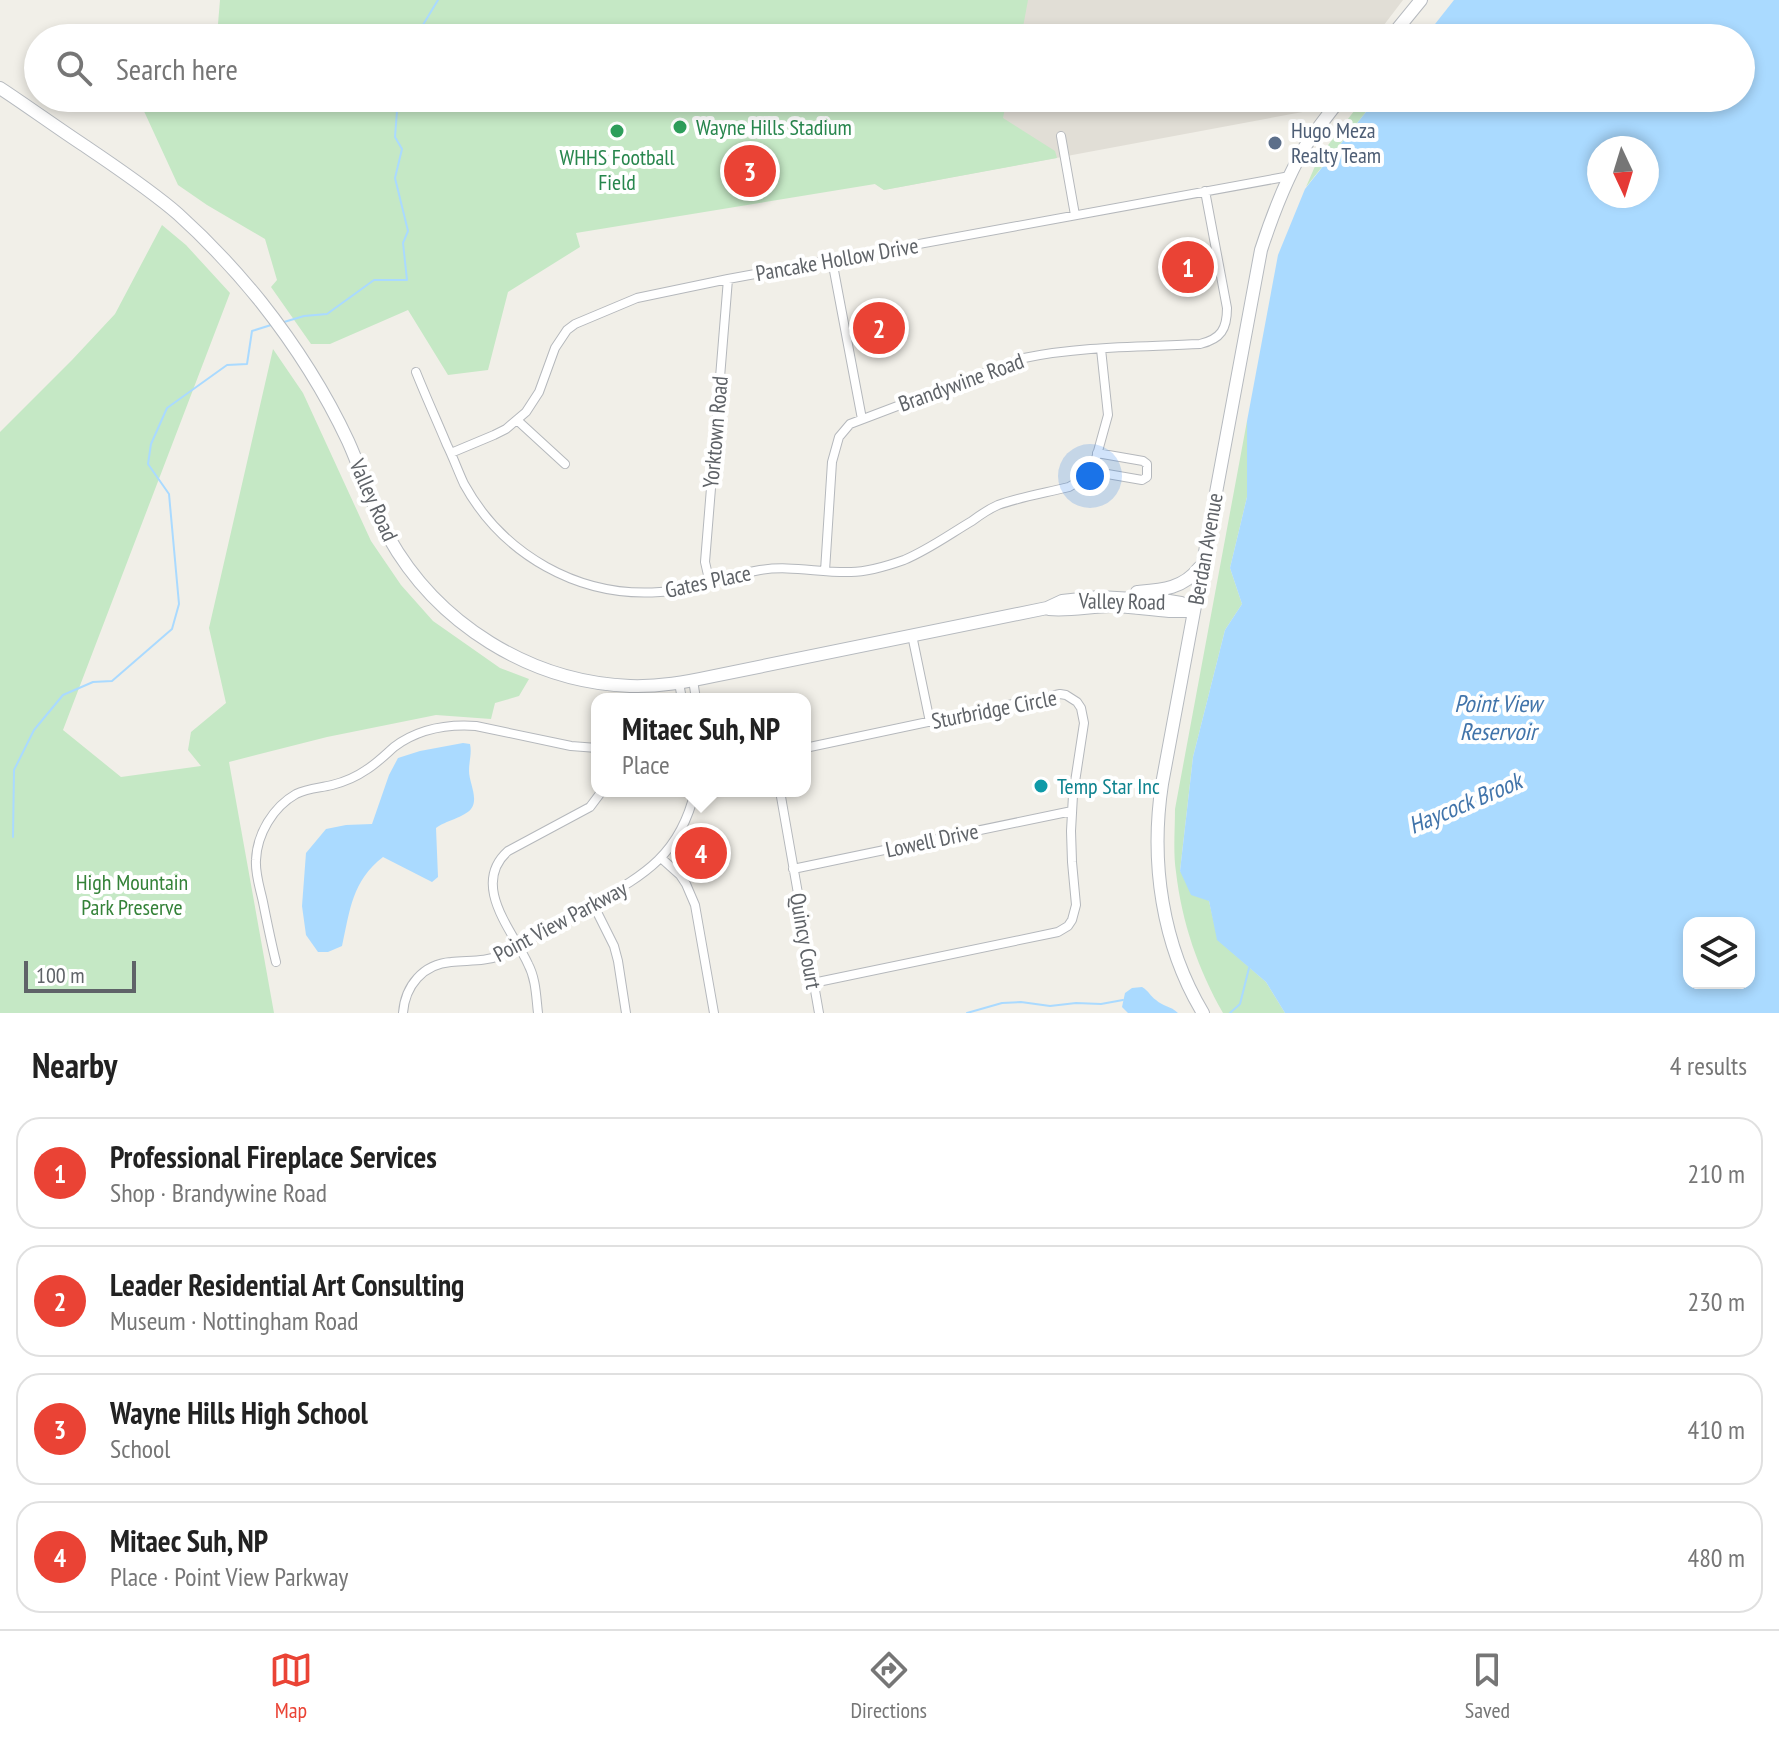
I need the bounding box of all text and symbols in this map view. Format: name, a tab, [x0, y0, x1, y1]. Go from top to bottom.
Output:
search box	[24, 24, 1755, 112]
icon: search	[52, 46, 96, 90]
text: Search here	[116, 49, 238, 88]
place label: Wayne Hills Stadium	[696, 113, 852, 141]
place label: Hugo Meza Realty Team	[1291, 116, 1381, 169]
marker: Wayne Hills Stadium	[671, 118, 689, 136]
marker: WHHS Football Field	[608, 122, 626, 140]
marker: Hugo Meza Realty Team	[1266, 134, 1284, 152]
north arrow	[1587, 136, 1659, 208]
pin: 3	[724, 141, 776, 201]
place label: WHHS Football Field	[559, 143, 675, 196]
street label: Pancake Hollow Drive	[754, 231, 920, 287]
pin: 1	[1162, 237, 1214, 297]
pin: 2	[853, 298, 905, 358]
street label: Brandywine Road	[894, 346, 1028, 418]
street label: Yorktown Road	[696, 375, 734, 489]
street label: Valley Road	[343, 454, 404, 545]
your location	[1070, 456, 1110, 496]
street label: Berdan Avenue	[1181, 491, 1229, 607]
street label: Gates Place	[663, 558, 753, 604]
street label: Valley Road	[1077, 586, 1166, 616]
street label: Sturbridge Circle	[929, 683, 1059, 735]
water label: Point View Reservoir	[1454, 688, 1546, 747]
popup	[591, 693, 811, 797]
text: Mitaec Suh, NP	[622, 709, 780, 748]
text: Place	[622, 748, 670, 781]
water label: Haycock Brook	[1404, 764, 1529, 841]
place label: Temp Star Inc	[1057, 772, 1160, 800]
marker: Temp Star Inc	[1032, 777, 1050, 795]
street label: Lowell Drive	[883, 817, 981, 863]
pin: 4	[675, 823, 727, 883]
park label: High Mountain Park Preserve	[76, 868, 188, 921]
street label: Point View Parkway	[488, 874, 632, 968]
street label: Quincy Court	[784, 891, 828, 991]
map controls	[1683, 917, 1755, 989]
button: layers	[1683, 917, 1755, 989]
scale bar	[24, 957, 136, 993]
text: 100 m	[36, 961, 85, 989]
text: Nearby	[32, 1043, 117, 1087]
text: 4 results	[1670, 1049, 1747, 1082]
text: Professional Fireplace Services	[110, 1137, 437, 1176]
text: 1	[54, 1157, 66, 1190]
text: 210 m	[1687, 1157, 1745, 1190]
text: Shop · Brandywine Road	[110, 1176, 327, 1209]
text: Leader Residential Art Consulting	[110, 1265, 464, 1304]
text: 2	[54, 1285, 66, 1318]
text: 230 m	[1687, 1285, 1745, 1318]
text: Museum · Nottingham Road	[110, 1304, 359, 1337]
text: Wayne Hills High School	[110, 1393, 368, 1432]
text: 3	[54, 1413, 66, 1446]
text: 410 m	[1687, 1413, 1745, 1446]
text: School	[110, 1432, 170, 1465]
text: Mitaec Suh, NP	[110, 1521, 268, 1560]
text: 4	[54, 1541, 66, 1574]
text: 480 m	[1687, 1541, 1745, 1574]
text: Place · Point View Parkway	[110, 1560, 348, 1593]
tab: Map	[269, 1648, 313, 1724]
tab: Directions	[851, 1648, 927, 1724]
tab: Saved	[1465, 1648, 1510, 1724]

